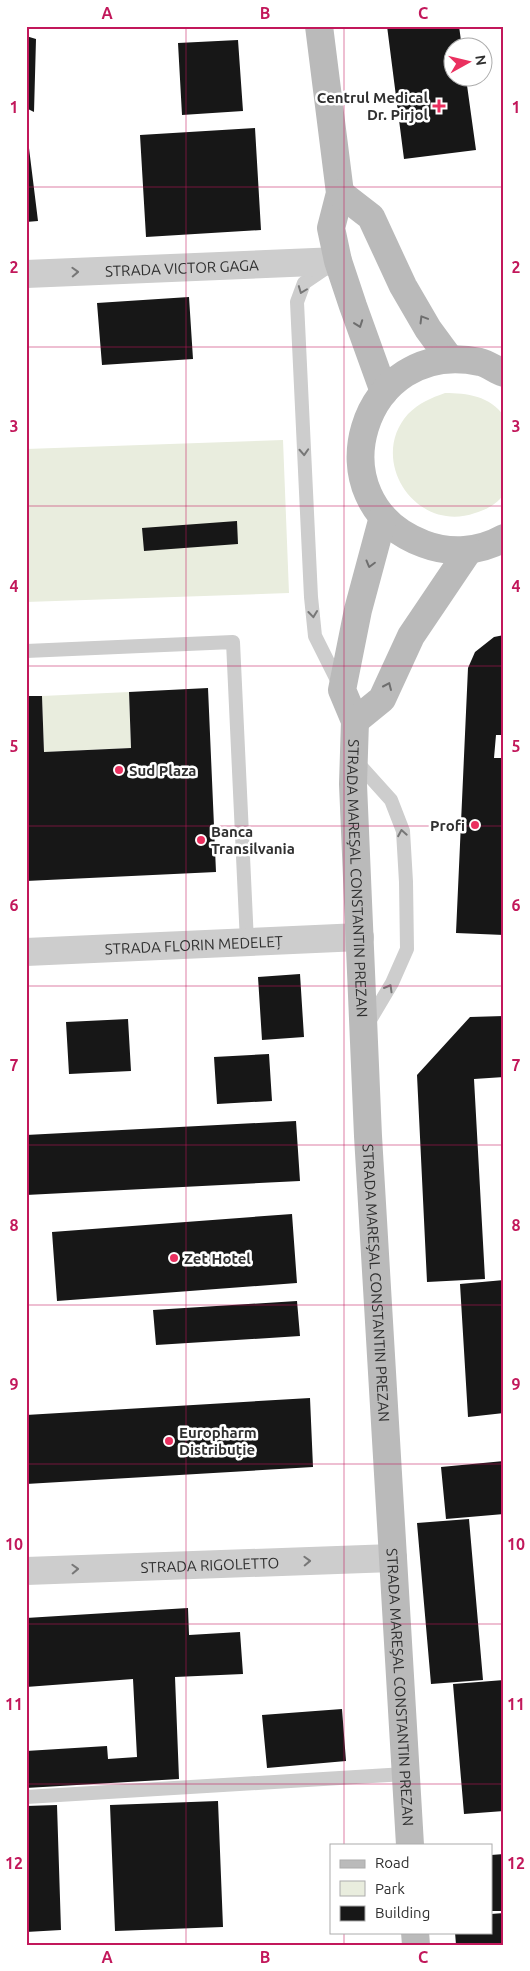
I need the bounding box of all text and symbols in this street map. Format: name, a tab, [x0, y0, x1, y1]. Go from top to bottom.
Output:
text: A	[101, 4, 113, 22]
text: B	[260, 4, 270, 22]
text: C	[418, 4, 428, 22]
north arrow	[442, 38, 492, 88]
text: N	[472, 54, 490, 66]
place label: Centrul Medical Dr. Pirjol	[317, 89, 428, 123]
text: 1	[9, 98, 19, 116]
text: 1	[511, 98, 521, 116]
marker: Centrul Medical Dr. Pirjol	[432, 99, 446, 113]
street label: STRADA VICTOR GAGA	[105, 256, 259, 279]
text: 2	[9, 258, 19, 276]
text: 2	[511, 258, 521, 276]
one-way arrow	[72, 267, 79, 277]
one-way arrow	[298, 286, 308, 294]
one-way arrow	[419, 316, 429, 325]
one-way arrow	[353, 319, 363, 328]
text: 3	[9, 417, 19, 435]
text: 3	[511, 417, 521, 435]
one-way arrow	[299, 448, 310, 456]
one-way arrow	[365, 560, 376, 569]
text: 4	[9, 577, 19, 595]
text: 4	[511, 577, 521, 595]
one-way arrow	[307, 610, 318, 618]
one-way arrow	[381, 682, 392, 691]
text: 5	[9, 737, 19, 755]
text: 5	[511, 737, 521, 755]
street label: STRADA MAREȘAL CONSTANTIN PREZAN	[344, 739, 371, 1018]
place label: Sud Plaza	[129, 762, 197, 779]
marker: Sud Plaza	[113, 764, 125, 776]
place label: Profi	[430, 817, 465, 834]
marker: Profi	[469, 819, 481, 831]
place label: Banca Transilvania	[211, 823, 295, 857]
one-way arrow	[397, 829, 407, 838]
marker: Banca Transilvania	[195, 834, 207, 846]
text: 6	[9, 896, 19, 914]
text: 6	[511, 896, 521, 914]
street label: STRADA FLORIN MEDELEȚ	[104, 932, 284, 957]
one-way arrow	[382, 984, 392, 993]
text: 7	[9, 1056, 19, 1074]
text: 7	[511, 1056, 521, 1074]
street label: STRADA MAREȘAL CONSTANTIN PREZAN	[360, 1143, 393, 1422]
text: 8	[9, 1216, 19, 1234]
text: 8	[511, 1216, 521, 1234]
place label: Zet Hotel	[184, 1250, 251, 1267]
marker: Zet Hotel	[168, 1252, 180, 1264]
text: 9	[9, 1375, 19, 1393]
text: 9	[511, 1375, 521, 1393]
place label: Europharm Distribuție	[179, 1424, 257, 1458]
marker: Europharm Distribuție	[163, 1435, 175, 1447]
text: 10	[5, 1535, 23, 1553]
text: 10	[507, 1535, 525, 1553]
street label: STRADA MAREȘAL CONSTANTIN PREZAN	[384, 1548, 417, 1827]
street label: STRADA RIGOLETTO	[140, 1554, 279, 1575]
one-way arrow	[304, 1555, 312, 1566]
one-way arrow	[72, 1564, 79, 1574]
text: 11	[5, 1695, 23, 1713]
text: 11	[507, 1695, 525, 1713]
legend	[330, 1844, 492, 1934]
text: 12	[5, 1854, 23, 1872]
text: Road	[375, 1854, 410, 1871]
text: 12	[507, 1854, 525, 1872]
text: Park	[375, 1880, 405, 1897]
text: Building	[375, 1904, 430, 1921]
text: A	[101, 1948, 113, 1966]
text: B	[260, 1948, 270, 1966]
text: C	[418, 1948, 428, 1966]

